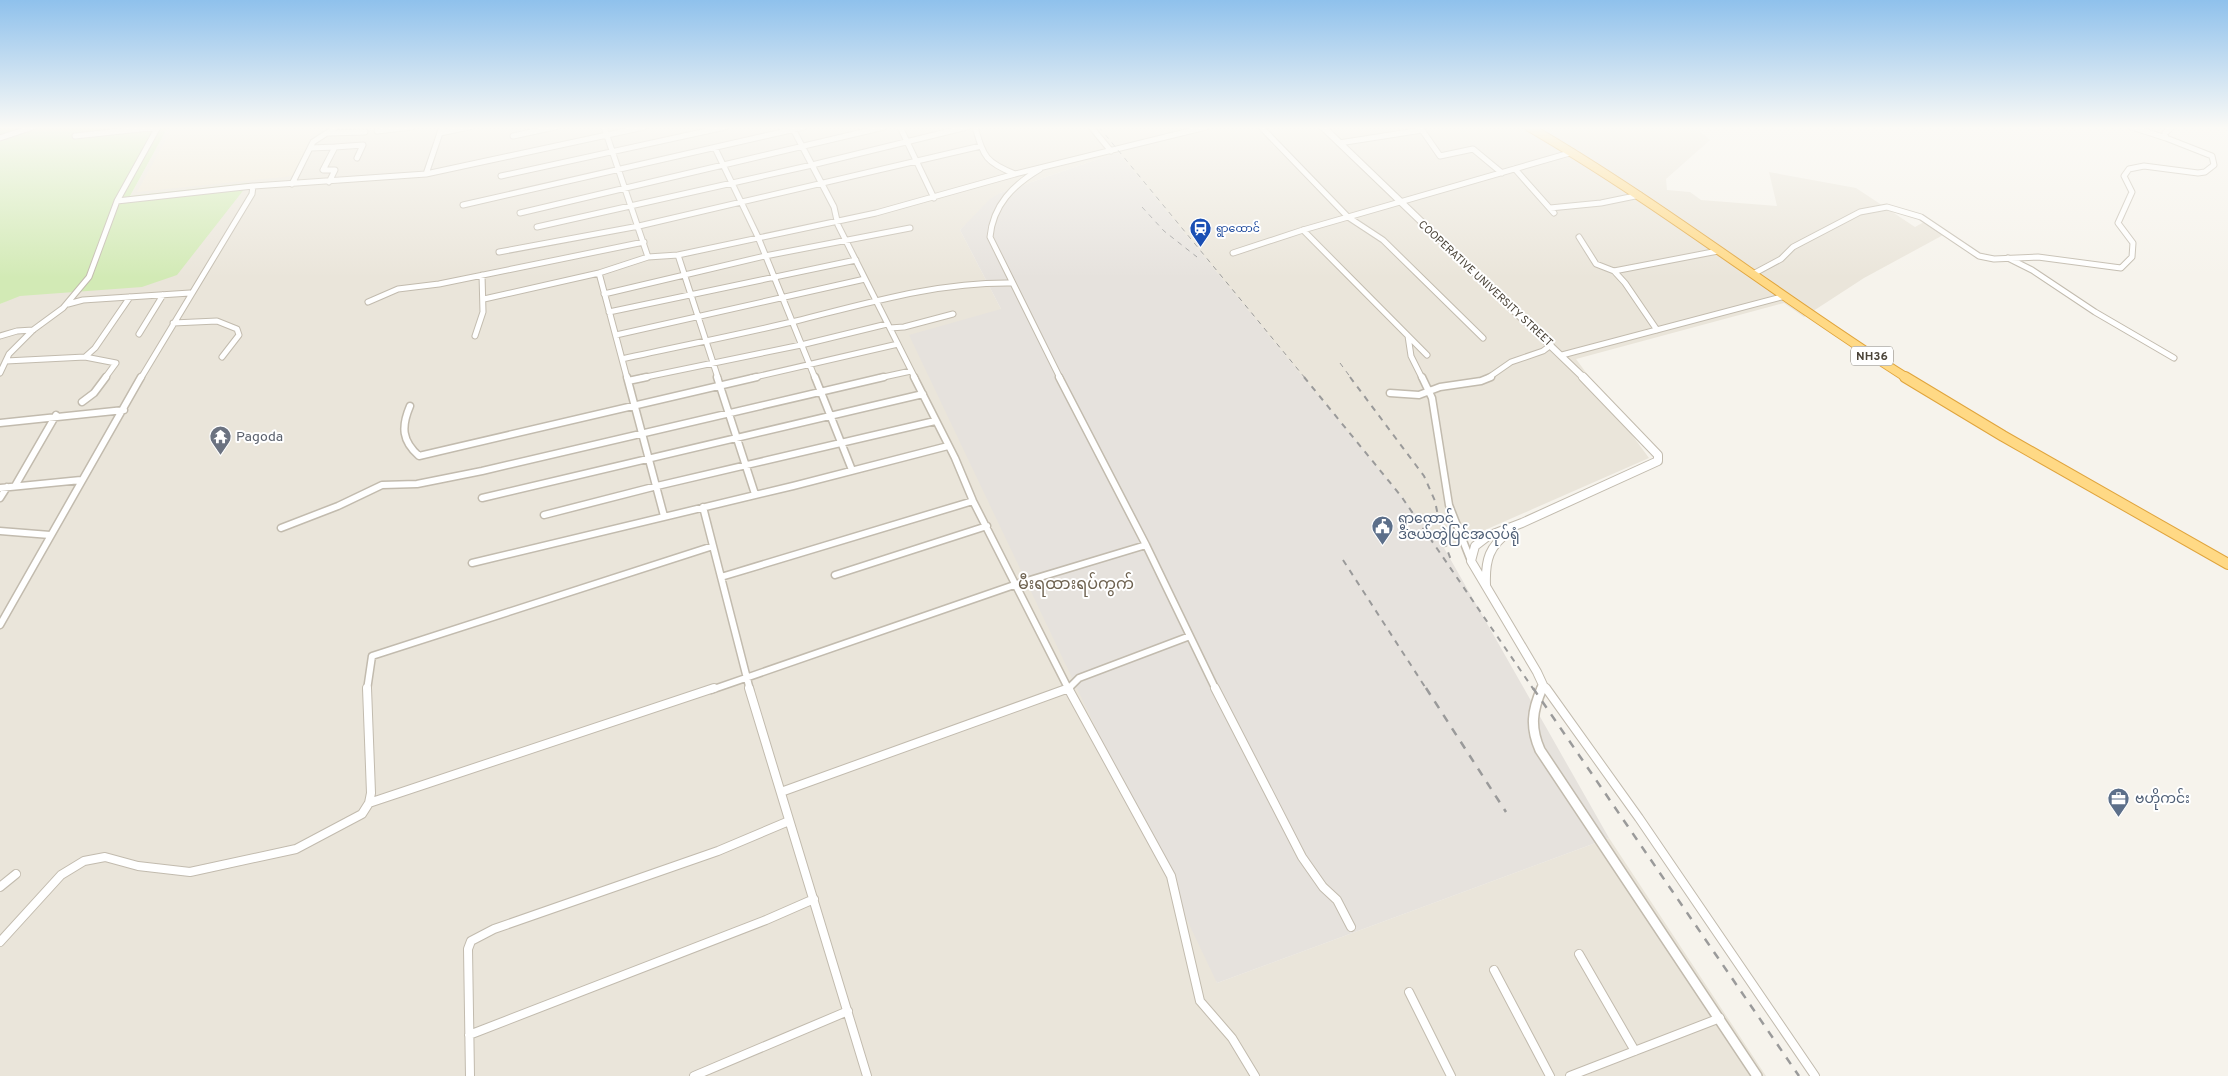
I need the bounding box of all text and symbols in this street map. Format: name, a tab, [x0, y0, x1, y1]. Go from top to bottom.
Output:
station icon: ရွာထောင်	[1188, 216, 1212, 247]
street label: COOPERATIVE UNIVERSITY STREET	[1415, 218, 1556, 350]
place label: ရွာထောင်	[1216, 221, 1260, 237]
road number: NH36	[1851, 346, 1893, 366]
temple icon: Pagoda	[208, 424, 232, 455]
place label: Pagoda	[236, 429, 283, 446]
place label: ရွာထောင် ဒီဇယ်တွဲပြင်အလုပ်ရုံ	[1398, 508, 1520, 546]
public building icon: ရွာထောင် ဒီဇယ်တွဲပြင်အလုပ်ရုံ	[1370, 514, 1394, 545]
district label: မီးရထားရပ်ကွက်	[1018, 572, 1134, 597]
office icon: ဗဟိုကင်း	[2107, 786, 2131, 817]
place label: ဗဟိုကင်း	[2135, 788, 2190, 810]

